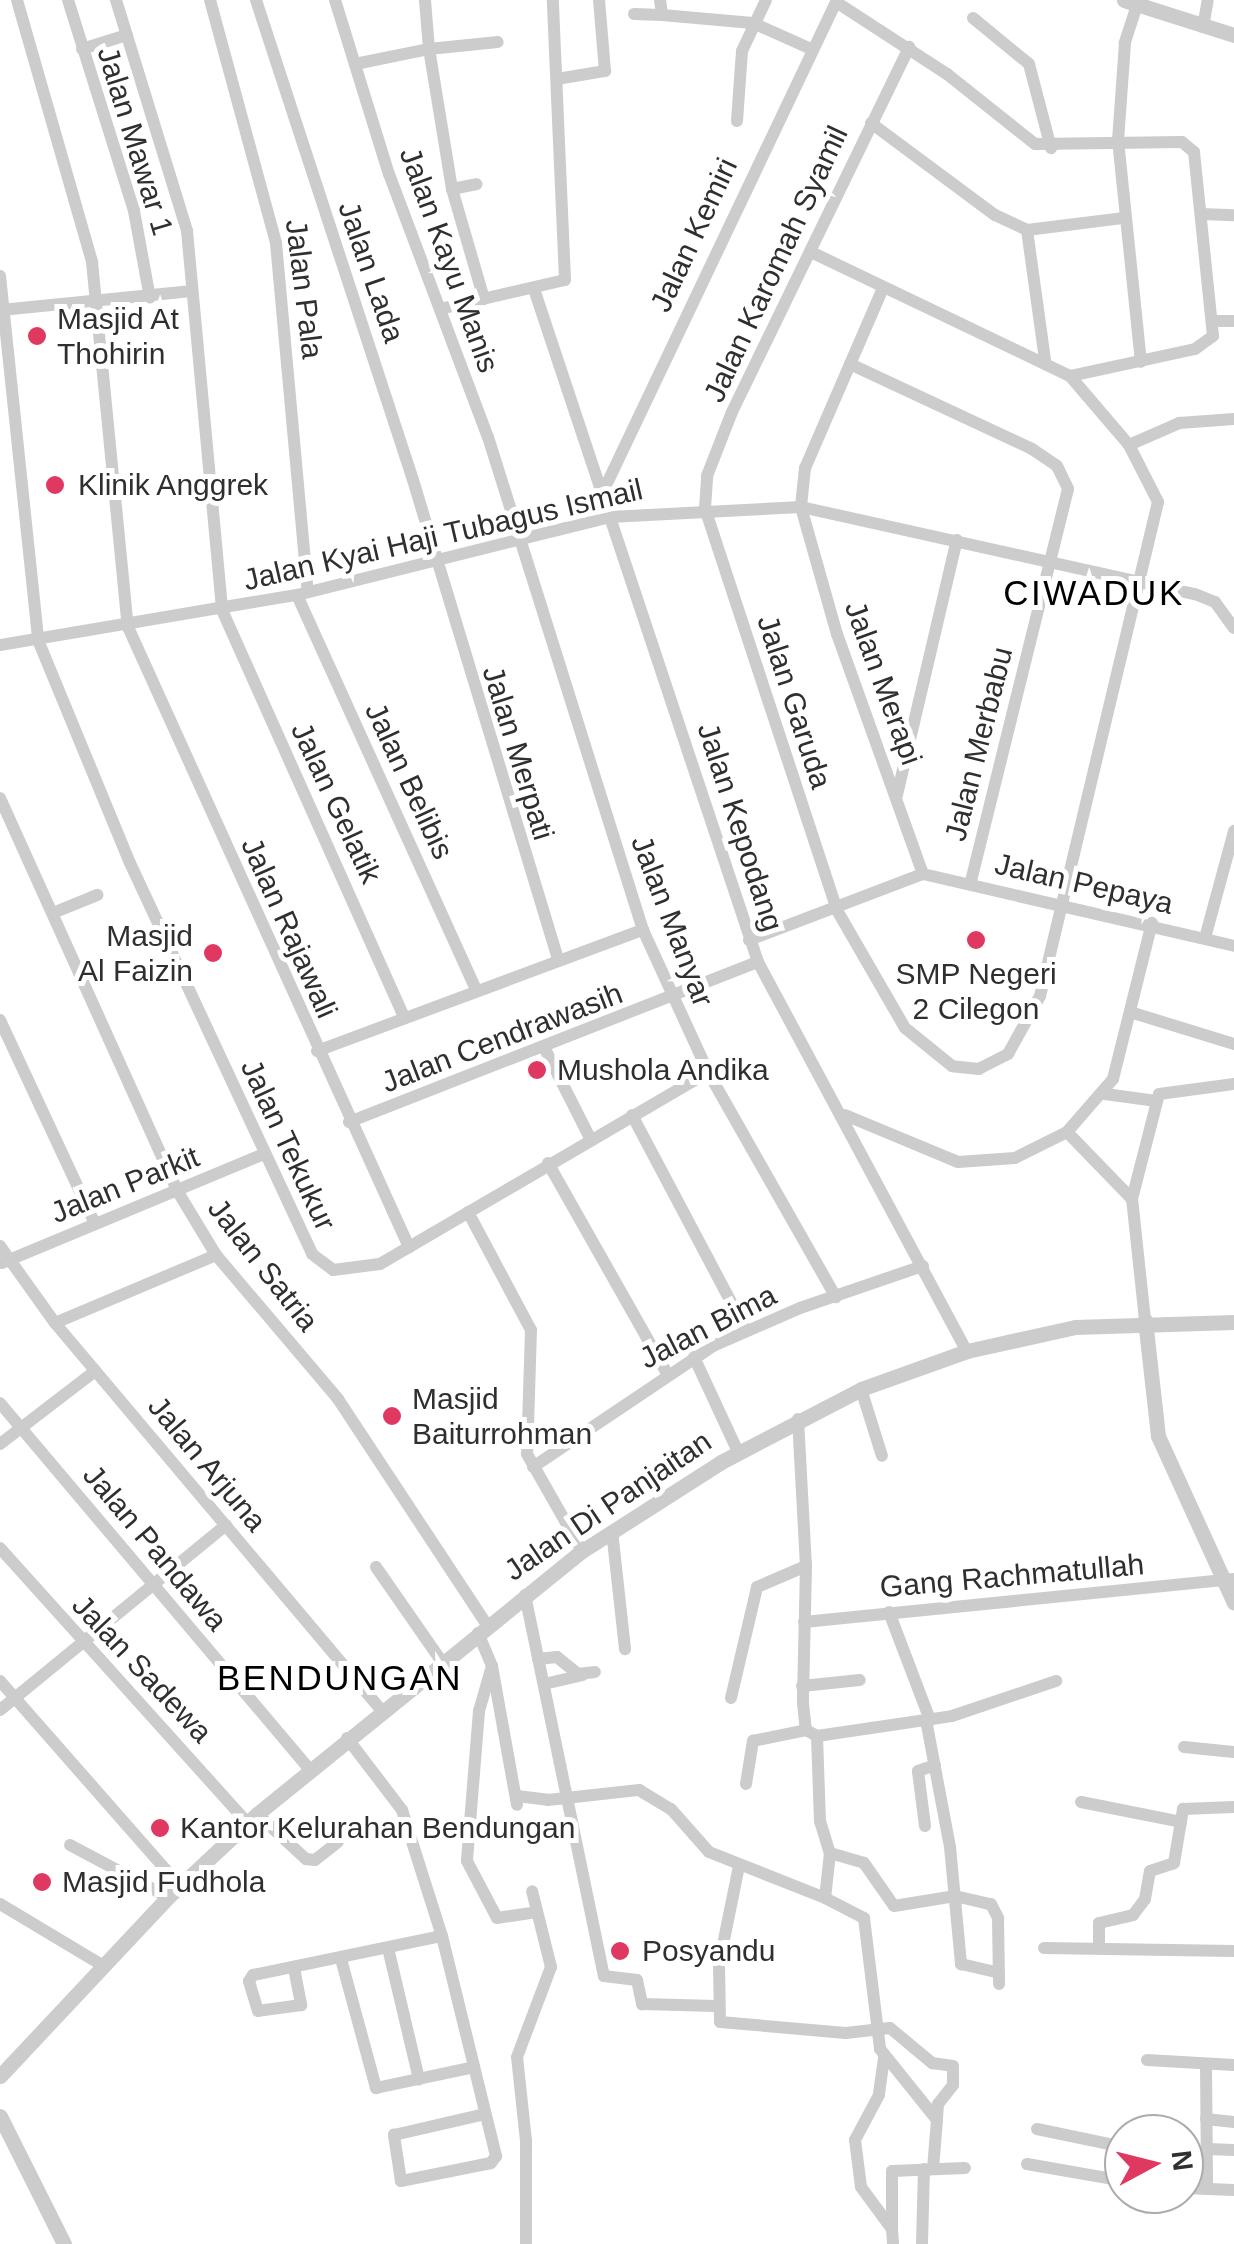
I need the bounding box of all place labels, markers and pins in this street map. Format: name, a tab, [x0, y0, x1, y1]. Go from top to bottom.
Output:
place label: Masjid At Thohirin	[57, 301, 180, 372]
marker: Masjid At Thohirin	[26, 325, 48, 347]
place label: Klinik Anggrek	[78, 467, 270, 503]
marker: Klinik Anggrek	[42, 472, 68, 498]
place label: Masjid Al Faizin	[78, 918, 193, 988]
marker: SMP Negeri 2 Cilegon	[965, 929, 987, 951]
marker: Masjid Al Faizin	[202, 942, 224, 964]
place label: SMP Negeri 2 Cilegon	[895, 956, 1057, 1026]
place label: Mushola Andika	[557, 1052, 770, 1088]
marker: Mushola Andika	[526, 1059, 548, 1081]
place label: Masjid Baiturrohman	[412, 1381, 592, 1452]
marker: Masjid Baiturrohman	[381, 1405, 403, 1427]
place label: Kantor Kelurahan Bendungan	[180, 1810, 575, 1846]
marker: Kantor Kelurahan Bendungan	[149, 1817, 171, 1839]
place label: Masjid Fudhola	[62, 1864, 265, 1900]
marker: Masjid Fudhola	[31, 1871, 53, 1893]
place label: Posyandu	[642, 1933, 775, 1969]
marker: Posyandu	[607, 1938, 633, 1964]

